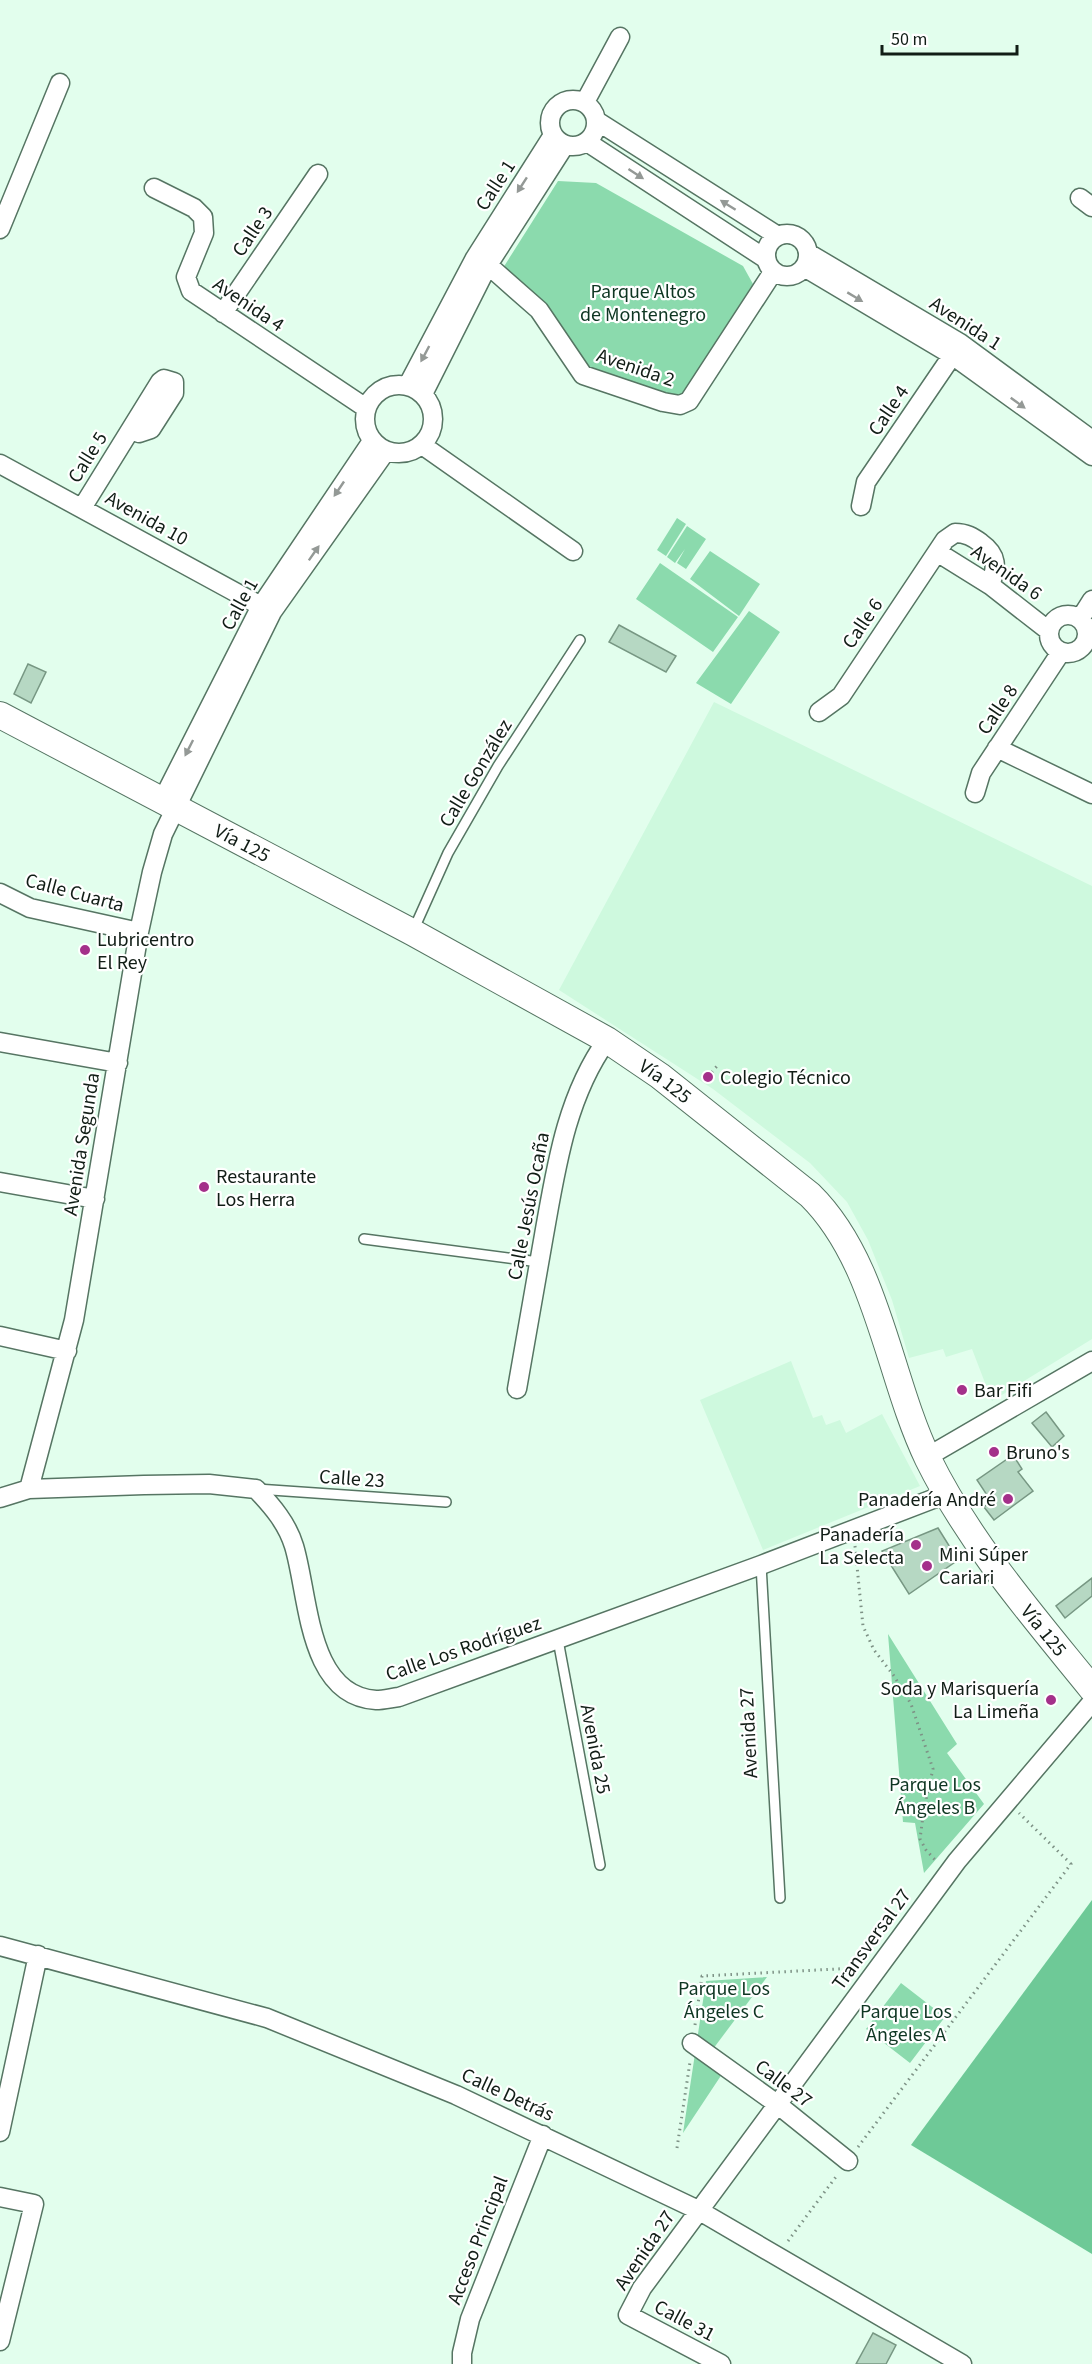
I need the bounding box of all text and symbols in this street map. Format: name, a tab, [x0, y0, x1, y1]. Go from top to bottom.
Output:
scale bar	[882, 18, 1017, 56]
text: 50 m	[891, 27, 927, 52]
street label: Calle 1	[469, 155, 523, 216]
one-way arrow	[628, 169, 644, 180]
one-way arrow	[516, 177, 527, 193]
one-way arrow	[721, 199, 737, 211]
street label: Calle 3	[226, 201, 280, 262]
street label: Avenida 4	[207, 271, 290, 339]
park label: Parque Altos de Montenegro	[580, 278, 706, 329]
street label: Avenida 1	[924, 290, 1007, 358]
one-way arrow	[846, 291, 863, 301]
street label: Avenida 2	[593, 342, 679, 394]
one-way arrow	[420, 345, 429, 362]
street label: Calle 4	[862, 380, 916, 441]
one-way arrow	[1011, 396, 1026, 408]
street label: Calle 5	[61, 427, 114, 489]
one-way arrow	[334, 481, 345, 498]
street label: Avenida 10	[100, 485, 193, 553]
street label: Avenida 6	[965, 538, 1048, 608]
one-way arrow	[308, 545, 320, 561]
street label: Calle 1	[214, 573, 266, 636]
street label: Calle 6	[836, 593, 890, 654]
street label: Calle 8	[971, 679, 1025, 740]
street label: Calle González	[433, 714, 519, 833]
one-way arrow	[184, 740, 194, 757]
street label: Vía 125	[209, 817, 275, 870]
street label: Calle Cuarta	[22, 866, 127, 920]
place label: Lubricentro El Rey	[97, 926, 194, 977]
marker: Lubricentro El Rey	[78, 943, 92, 957]
street label: Vía 125	[633, 1053, 697, 1111]
place label: Colegio Técnico	[720, 1064, 851, 1092]
marker: Colegio Técnico	[701, 1070, 715, 1084]
street label: Avenida Segunda	[57, 1071, 107, 1218]
street label: Calle Jesús Ocaña	[501, 1130, 557, 1283]
place label: Restaurante Los Herra	[216, 1163, 316, 1214]
marker: Restaurante Los Herra	[197, 1180, 211, 1194]
place label: Bar Fifi	[974, 1377, 1032, 1405]
marker: Bar Fifi	[955, 1383, 969, 1397]
place label: Bruno's	[1006, 1439, 1070, 1467]
marker: Bruno's	[987, 1445, 1001, 1459]
street label: Calle 23	[318, 1463, 386, 1495]
place label: Panadería André	[858, 1486, 996, 1514]
marker: Panadería André	[1001, 1492, 1015, 1506]
place label: Panadería La Selecta	[819, 1521, 904, 1572]
marker: Panadería La Selecta	[909, 1538, 923, 1552]
place label: Mini Súper Cariari	[939, 1541, 1028, 1592]
marker: Mini Súper Cariari	[920, 1559, 934, 1573]
street label: Vía 125	[1014, 1599, 1073, 1663]
street label: Calle Los Rodríguez	[382, 1609, 545, 1689]
place label: Soda y Marisquería La Limeña	[880, 1675, 1039, 1726]
street label: Avenida 27	[733, 1687, 765, 1779]
marker: Soda y Marisquería La Limeña	[1044, 1693, 1058, 1707]
street label: Avenida 25	[573, 1702, 617, 1796]
park label: Parque Los Ángeles B	[889, 1771, 981, 1822]
street label: Transversal 27	[825, 1883, 918, 1996]
park label: Parque Los Ángeles C	[678, 1975, 770, 2026]
park label: Parque Los Ángeles A	[860, 1998, 952, 2049]
street label: Calle 27	[749, 2053, 818, 2115]
street label: Calle Detrás	[457, 2061, 559, 2129]
street label: Acceso Principal	[441, 2172, 515, 2309]
street label: Avenida 27	[608, 2205, 682, 2296]
street label: Calle 31	[649, 2293, 720, 2349]

